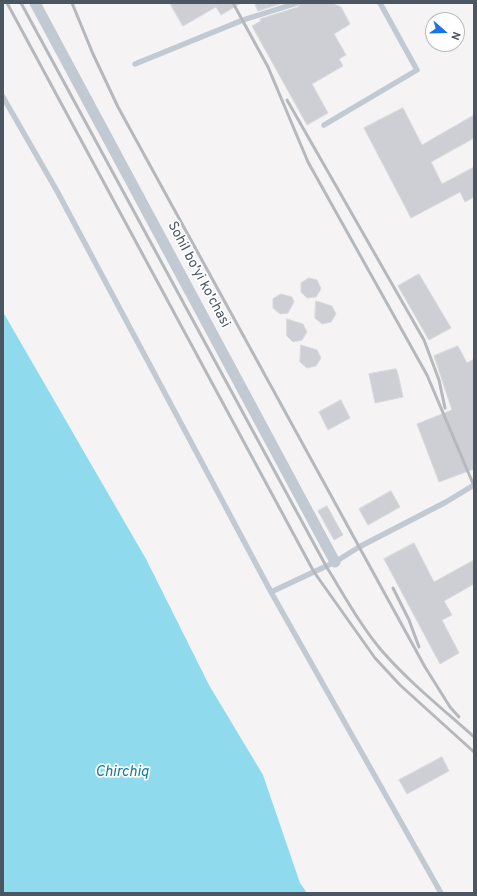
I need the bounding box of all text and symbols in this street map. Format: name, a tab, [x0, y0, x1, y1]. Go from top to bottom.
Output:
north arrow	[425, 12, 465, 52]
text: N	[447, 30, 463, 42]
street label: Sohil bo'yi ko'chasi	[163, 219, 233, 331]
water label: Chirchiq	[95, 764, 149, 782]

